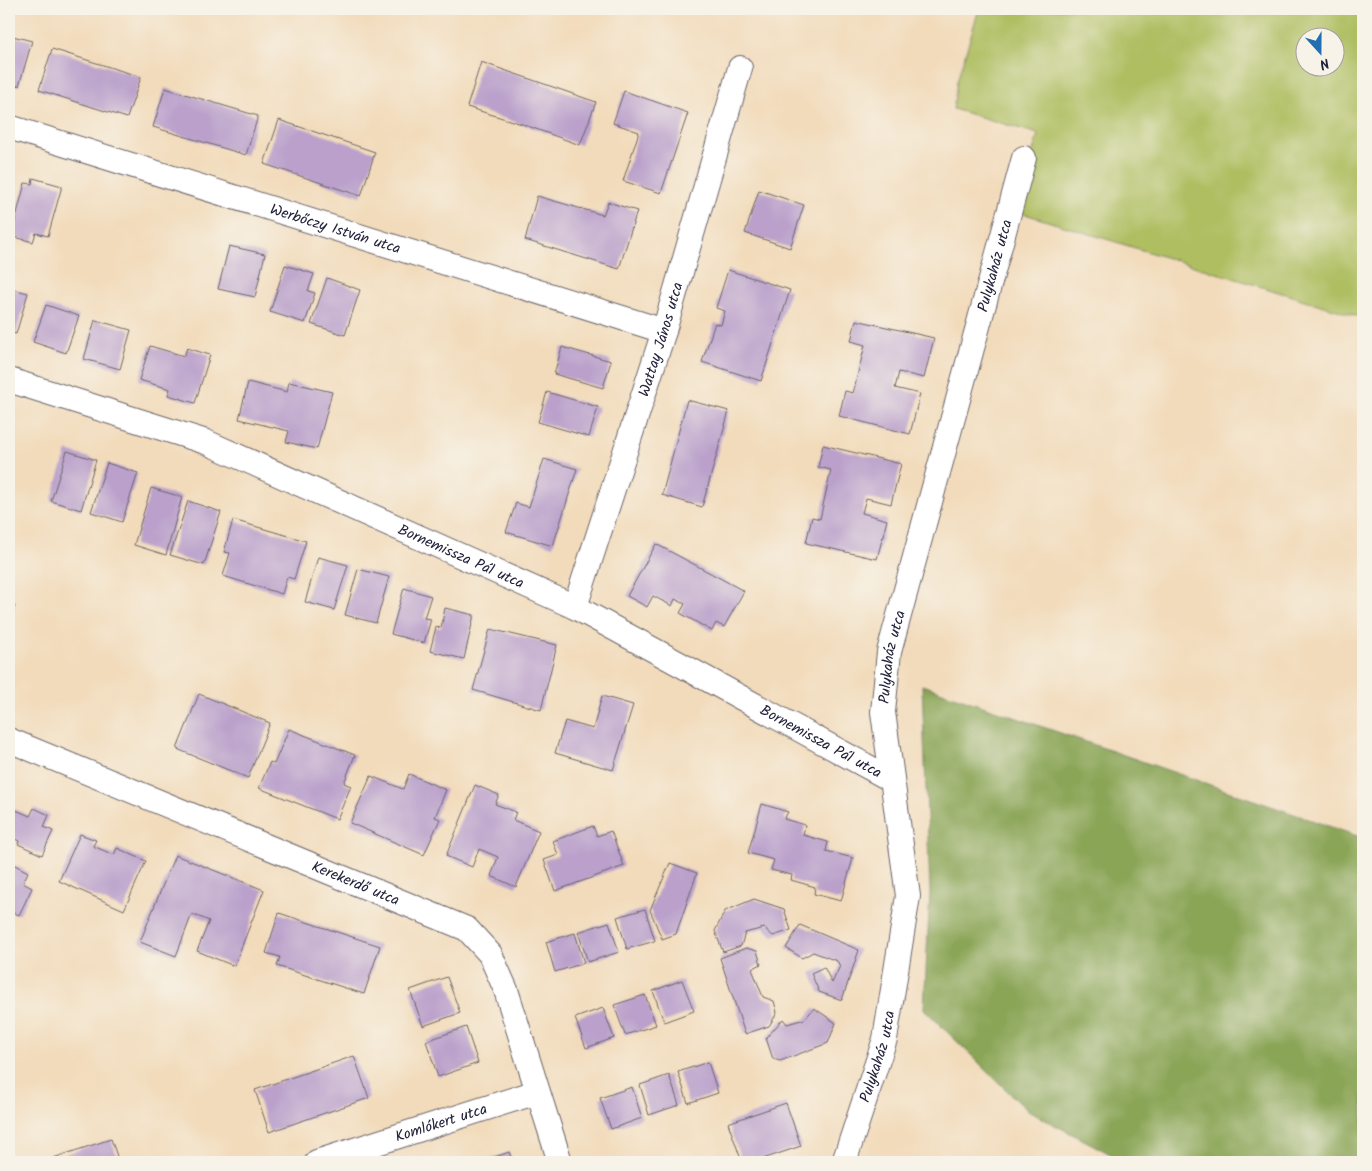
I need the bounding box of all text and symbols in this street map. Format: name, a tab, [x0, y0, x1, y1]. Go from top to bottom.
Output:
north arrow	[1294, 28, 1344, 78]
text: N	[1316, 51, 1332, 75]
street label: Werbőczy István utca	[267, 198, 404, 261]
street label: Pulykaház utca	[971, 217, 1020, 315]
street label: Wattay János utca	[633, 280, 690, 400]
street label: Bornemissza Pál utca	[394, 518, 528, 596]
street label: Pulykaház utca	[873, 608, 913, 705]
street label: Bornemissza Pál utca	[755, 699, 886, 785]
street label: Kerekerdő utca	[308, 855, 403, 913]
street label: Pulykaház utca	[854, 1009, 902, 1106]
street label: Komlókert utca	[392, 1098, 490, 1149]

